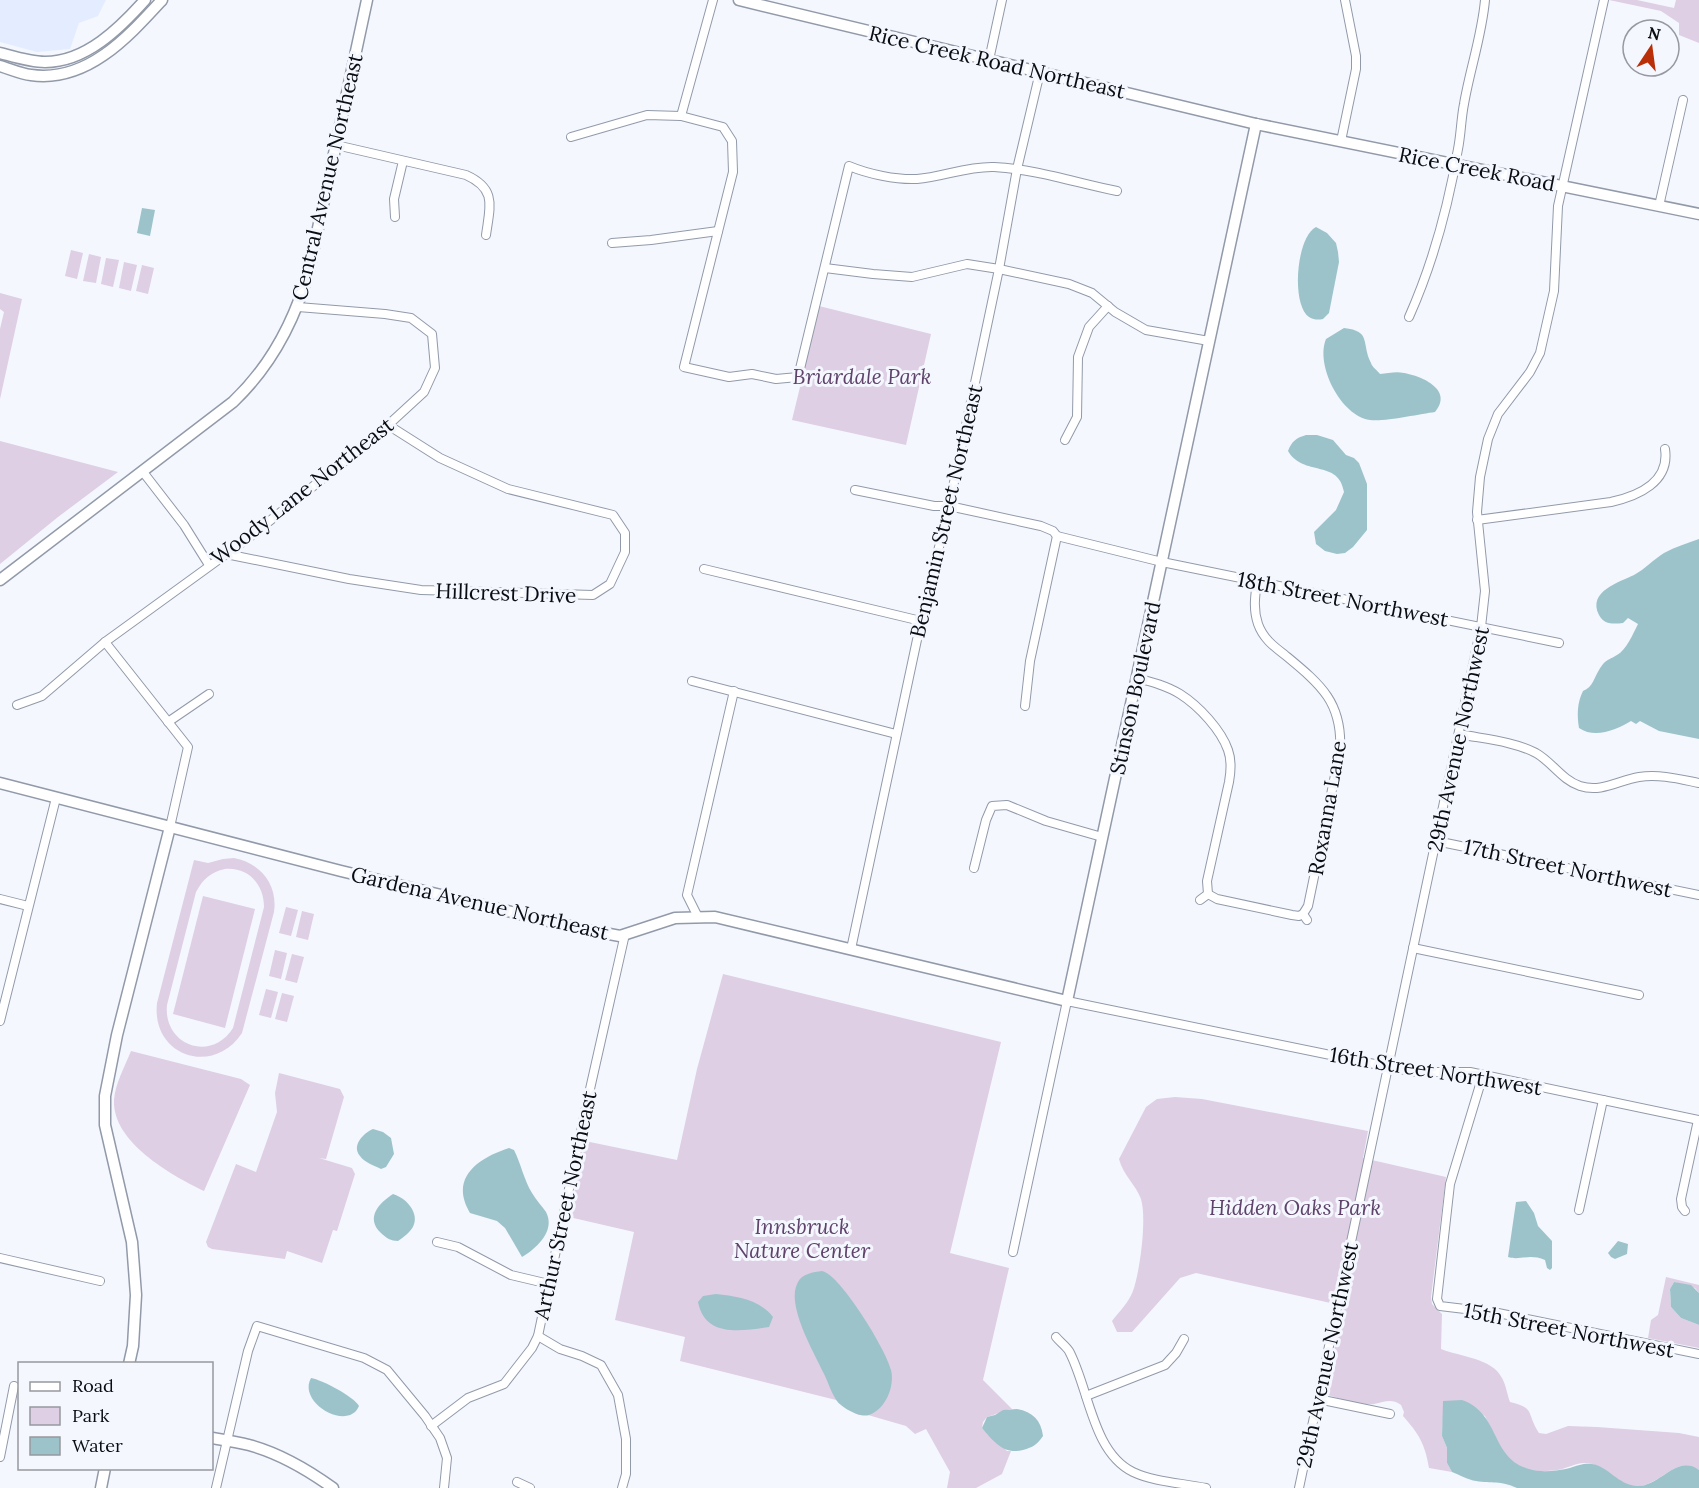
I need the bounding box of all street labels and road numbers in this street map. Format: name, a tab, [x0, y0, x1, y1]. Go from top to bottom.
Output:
street label: Rice Creek Road Northeast	[866, 19, 1129, 105]
street label: Central Avenue Northeast	[285, 50, 369, 303]
street label: Rice Creek Road	[1396, 141, 1558, 197]
street label: Benjamin Street Northeast	[904, 381, 989, 640]
street label: Woody Lane Northeast	[205, 411, 400, 571]
street label: 18th Street Northwest	[1235, 565, 1452, 633]
street label: Hillcrest Drive	[435, 577, 577, 609]
street label: Stinson Boulevard	[1103, 599, 1167, 777]
street label: 29th Avenue Northwest	[1421, 623, 1495, 854]
street label: Roxanna Lane	[1302, 738, 1352, 878]
street label: 17th Street Northwest	[1461, 833, 1675, 903]
street label: Gardena Avenue Northeast	[349, 860, 612, 946]
street label: 16th Street Northwest	[1328, 1041, 1545, 1101]
street label: Arthur Street Northeast	[527, 1087, 603, 1323]
street label: 29th Avenue Northwest	[1290, 1239, 1364, 1470]
street label: 15th Street Northwest	[1461, 1296, 1678, 1364]

